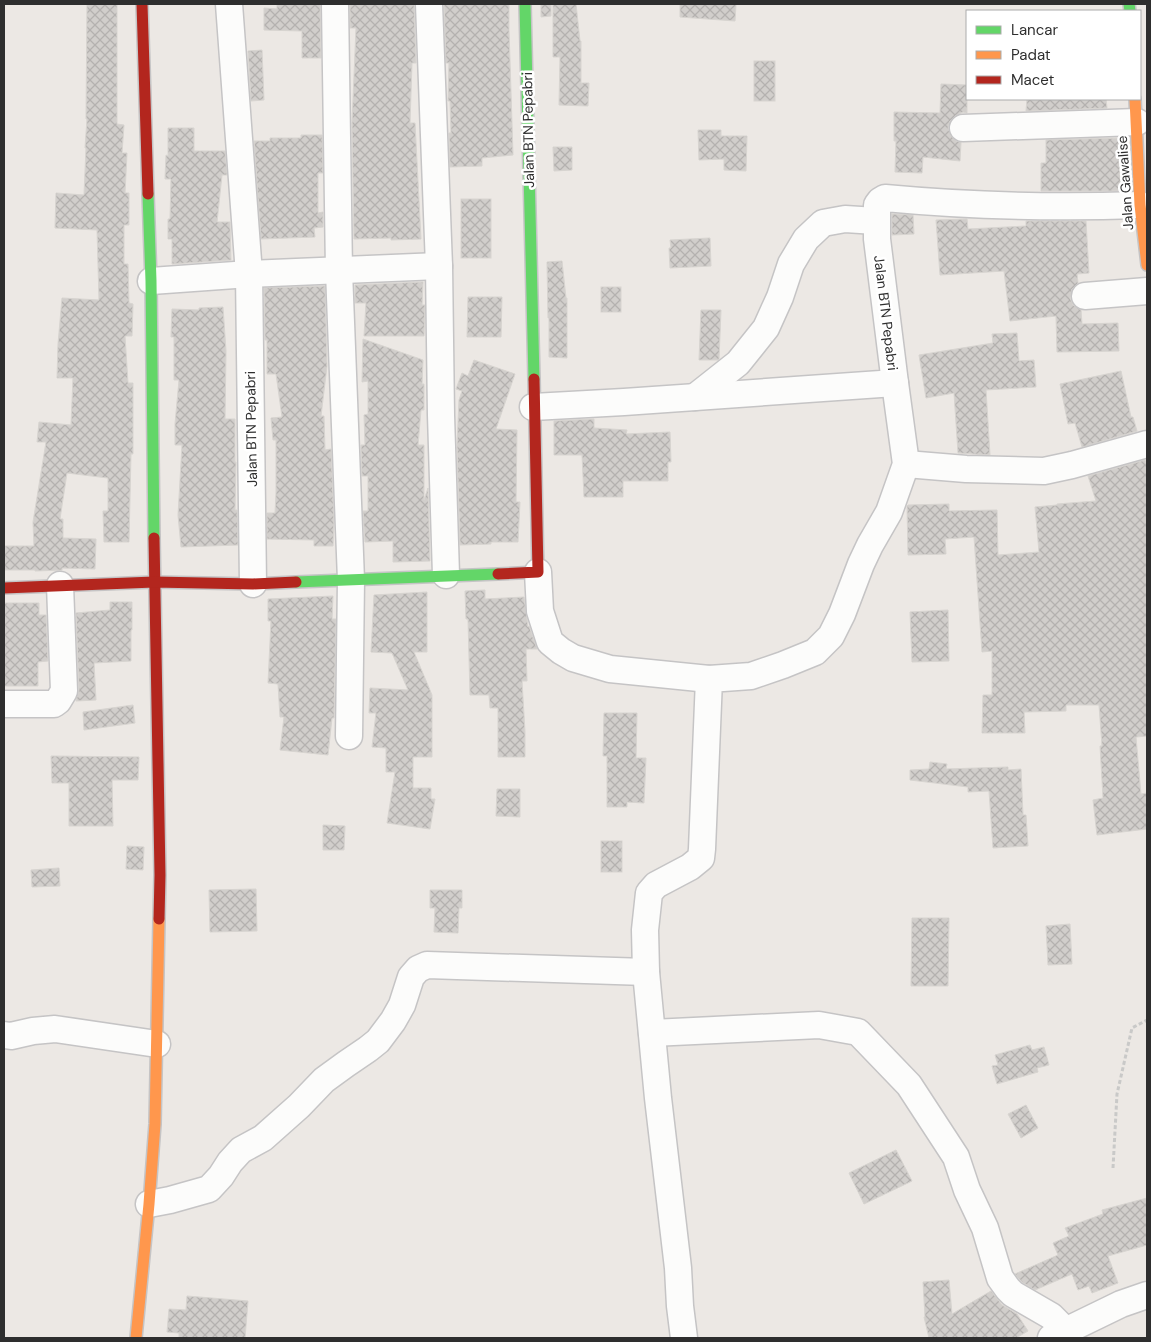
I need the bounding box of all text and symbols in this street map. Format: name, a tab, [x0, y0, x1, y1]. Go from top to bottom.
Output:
legend	[966, 10, 1141, 100]
text: Lancar	[1011, 20, 1058, 40]
text: Padat	[1011, 45, 1051, 65]
text: Macet	[1011, 70, 1055, 90]
street label: Jalan BTN Pepabri	[518, 72, 538, 188]
street label: Jalan Gawalise	[1113, 135, 1137, 231]
street label: Jalan BTN Pepabri	[870, 254, 902, 372]
street label: Jalan BTN Pepabri	[241, 371, 261, 487]

